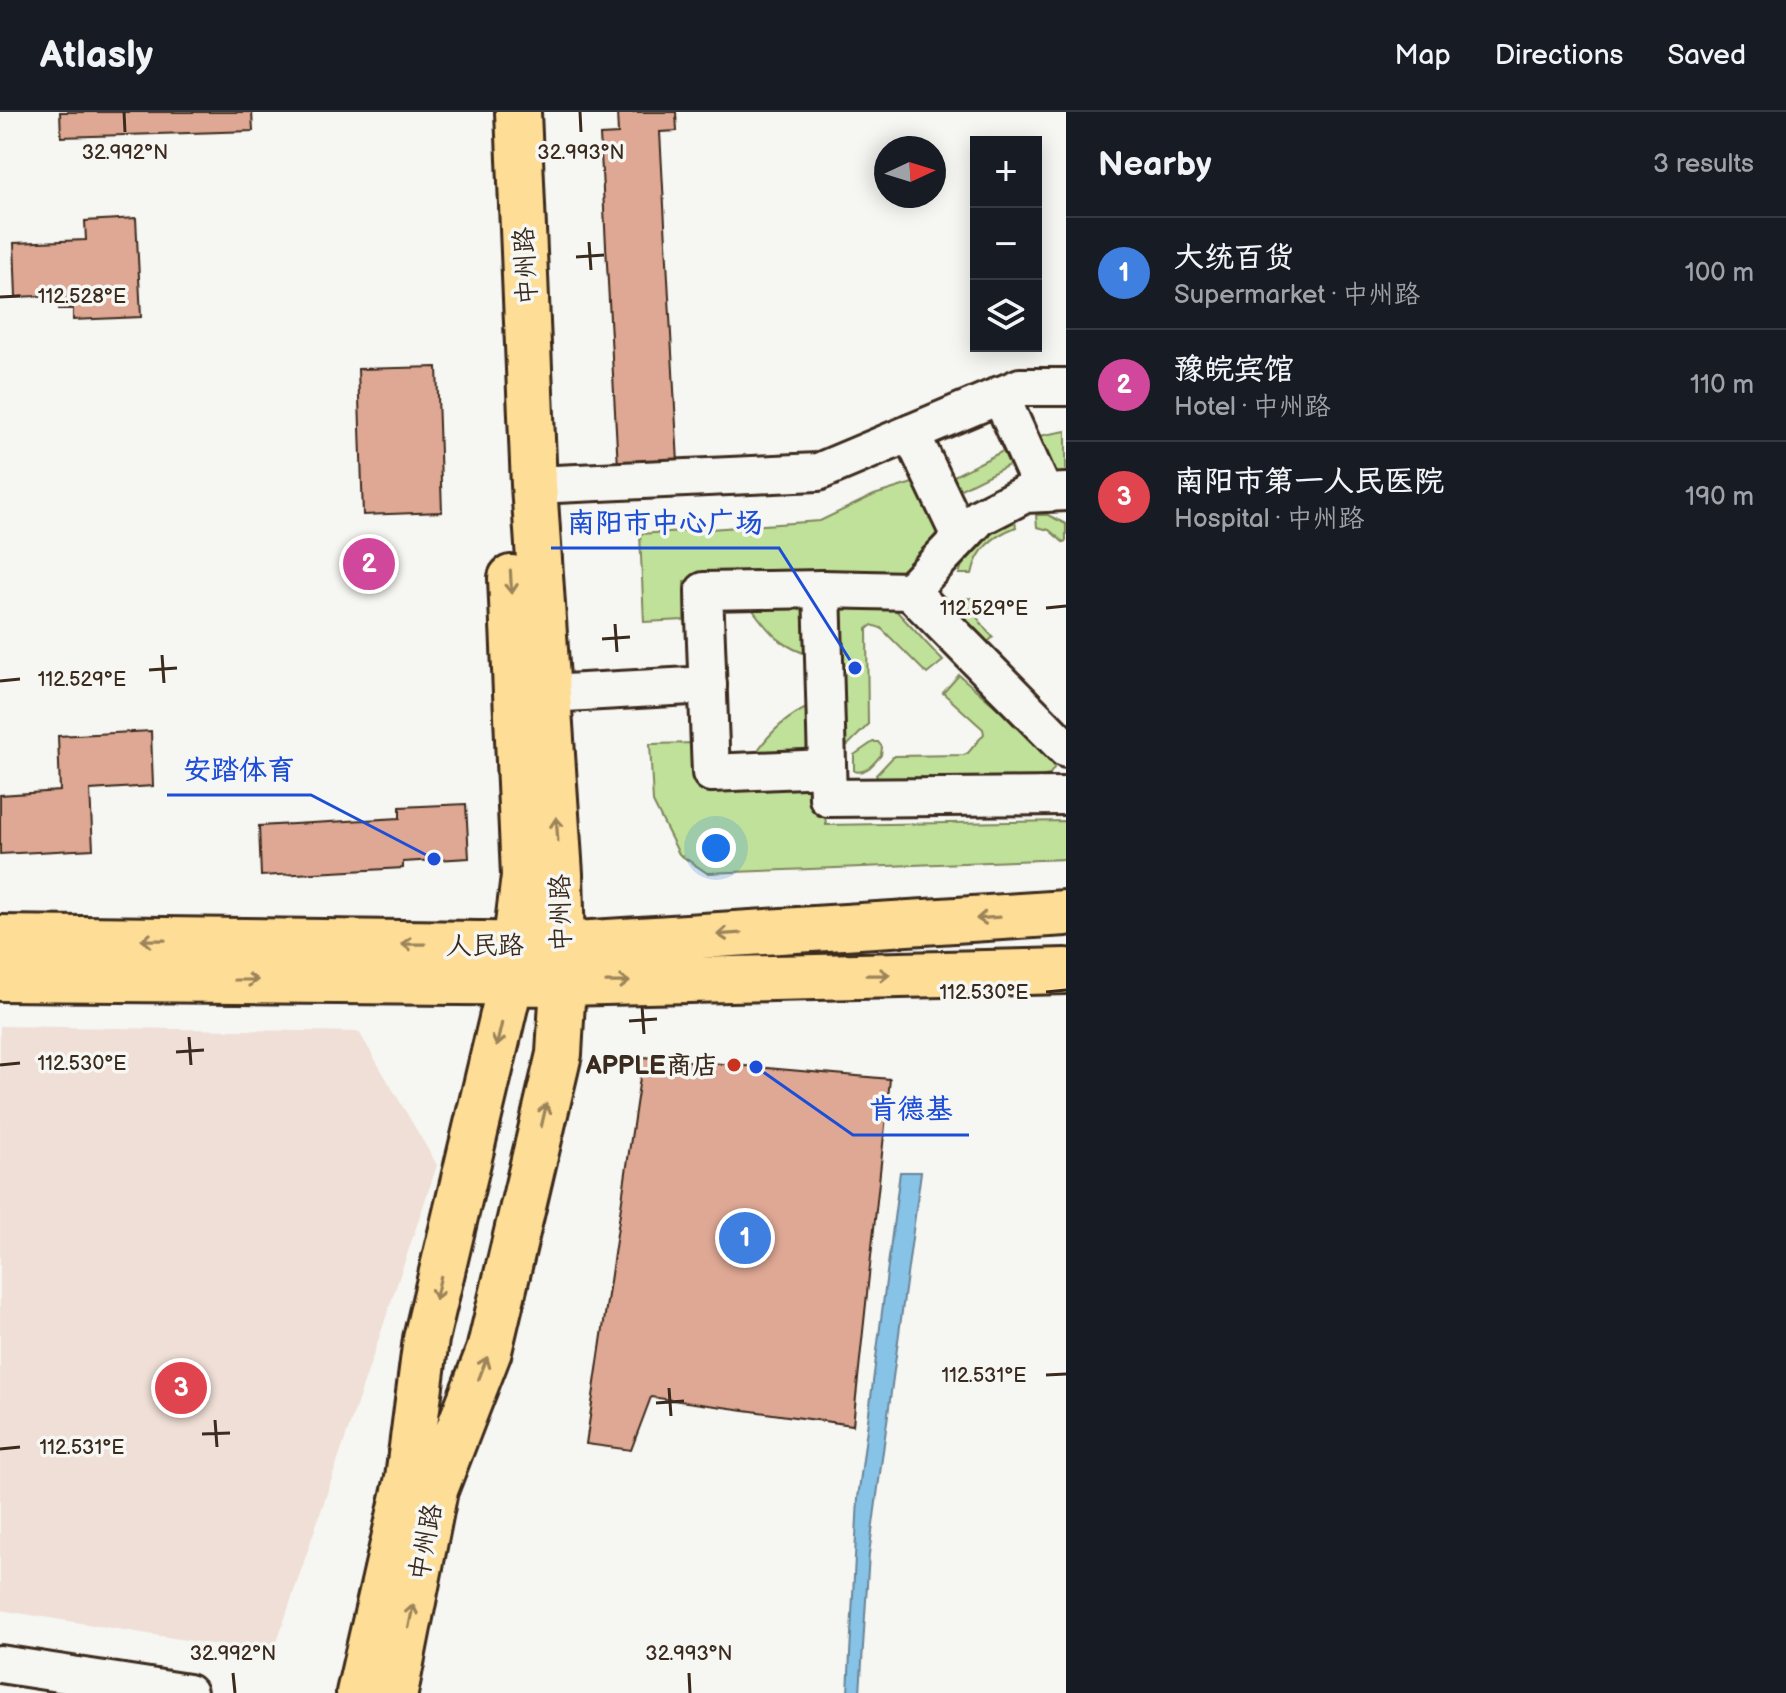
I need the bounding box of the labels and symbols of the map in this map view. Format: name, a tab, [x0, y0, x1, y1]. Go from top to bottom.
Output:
north arrow	[874, 136, 946, 208]
text: 32.992°N	[82, 141, 168, 165]
text: 32.993°N	[537, 141, 625, 165]
street label: 中州路	[509, 226, 544, 306]
text: 112.528°E	[38, 285, 126, 309]
callout: 南阳市中心广场	[551, 496, 779, 548]
text: 南阳市中心广场	[567, 507, 763, 540]
pin: 2	[343, 534, 395, 594]
one-way arrow	[504, 568, 519, 595]
text: 112.529°E	[940, 597, 1028, 621]
text: 112.529°E	[38, 668, 126, 692]
callout: 安踏体育	[167, 743, 311, 795]
text: 安踏体育	[183, 754, 295, 787]
one-way arrow	[549, 816, 564, 843]
your location	[696, 828, 736, 868]
street label: 中州路	[545, 874, 578, 952]
one-way arrow	[975, 911, 1002, 926]
one-way arrow	[716, 927, 743, 942]
street label: 人民路	[446, 931, 524, 962]
one-way arrow	[140, 933, 167, 948]
one-way arrow	[400, 936, 427, 952]
one-way arrow	[864, 968, 891, 983]
one-way arrow	[232, 972, 259, 988]
one-way arrow	[604, 974, 631, 989]
text: 112.530°E	[939, 981, 1029, 1005]
one-way arrow	[490, 1022, 505, 1047]
place label: APPLE商店	[585, 1051, 718, 1082]
text: 112.530°E	[37, 1052, 127, 1076]
marker: APPLE商店	[725, 1056, 743, 1074]
callout: 肯德基	[853, 1083, 969, 1135]
text: 肯德基	[869, 1093, 953, 1126]
one-way arrow	[538, 1103, 553, 1129]
pin: 1	[719, 1208, 771, 1268]
one-way arrow	[430, 1275, 445, 1300]
one-way arrow	[477, 1356, 491, 1381]
pin: 3	[155, 1358, 207, 1418]
text: 112.531°E	[941, 1364, 1027, 1388]
text: 112.531°E	[39, 1436, 125, 1460]
street label: 中州路	[404, 1501, 449, 1584]
one-way arrow	[404, 1604, 419, 1630]
text: 32.992°N	[190, 1642, 276, 1666]
text: 32.993°N	[645, 1642, 733, 1666]

